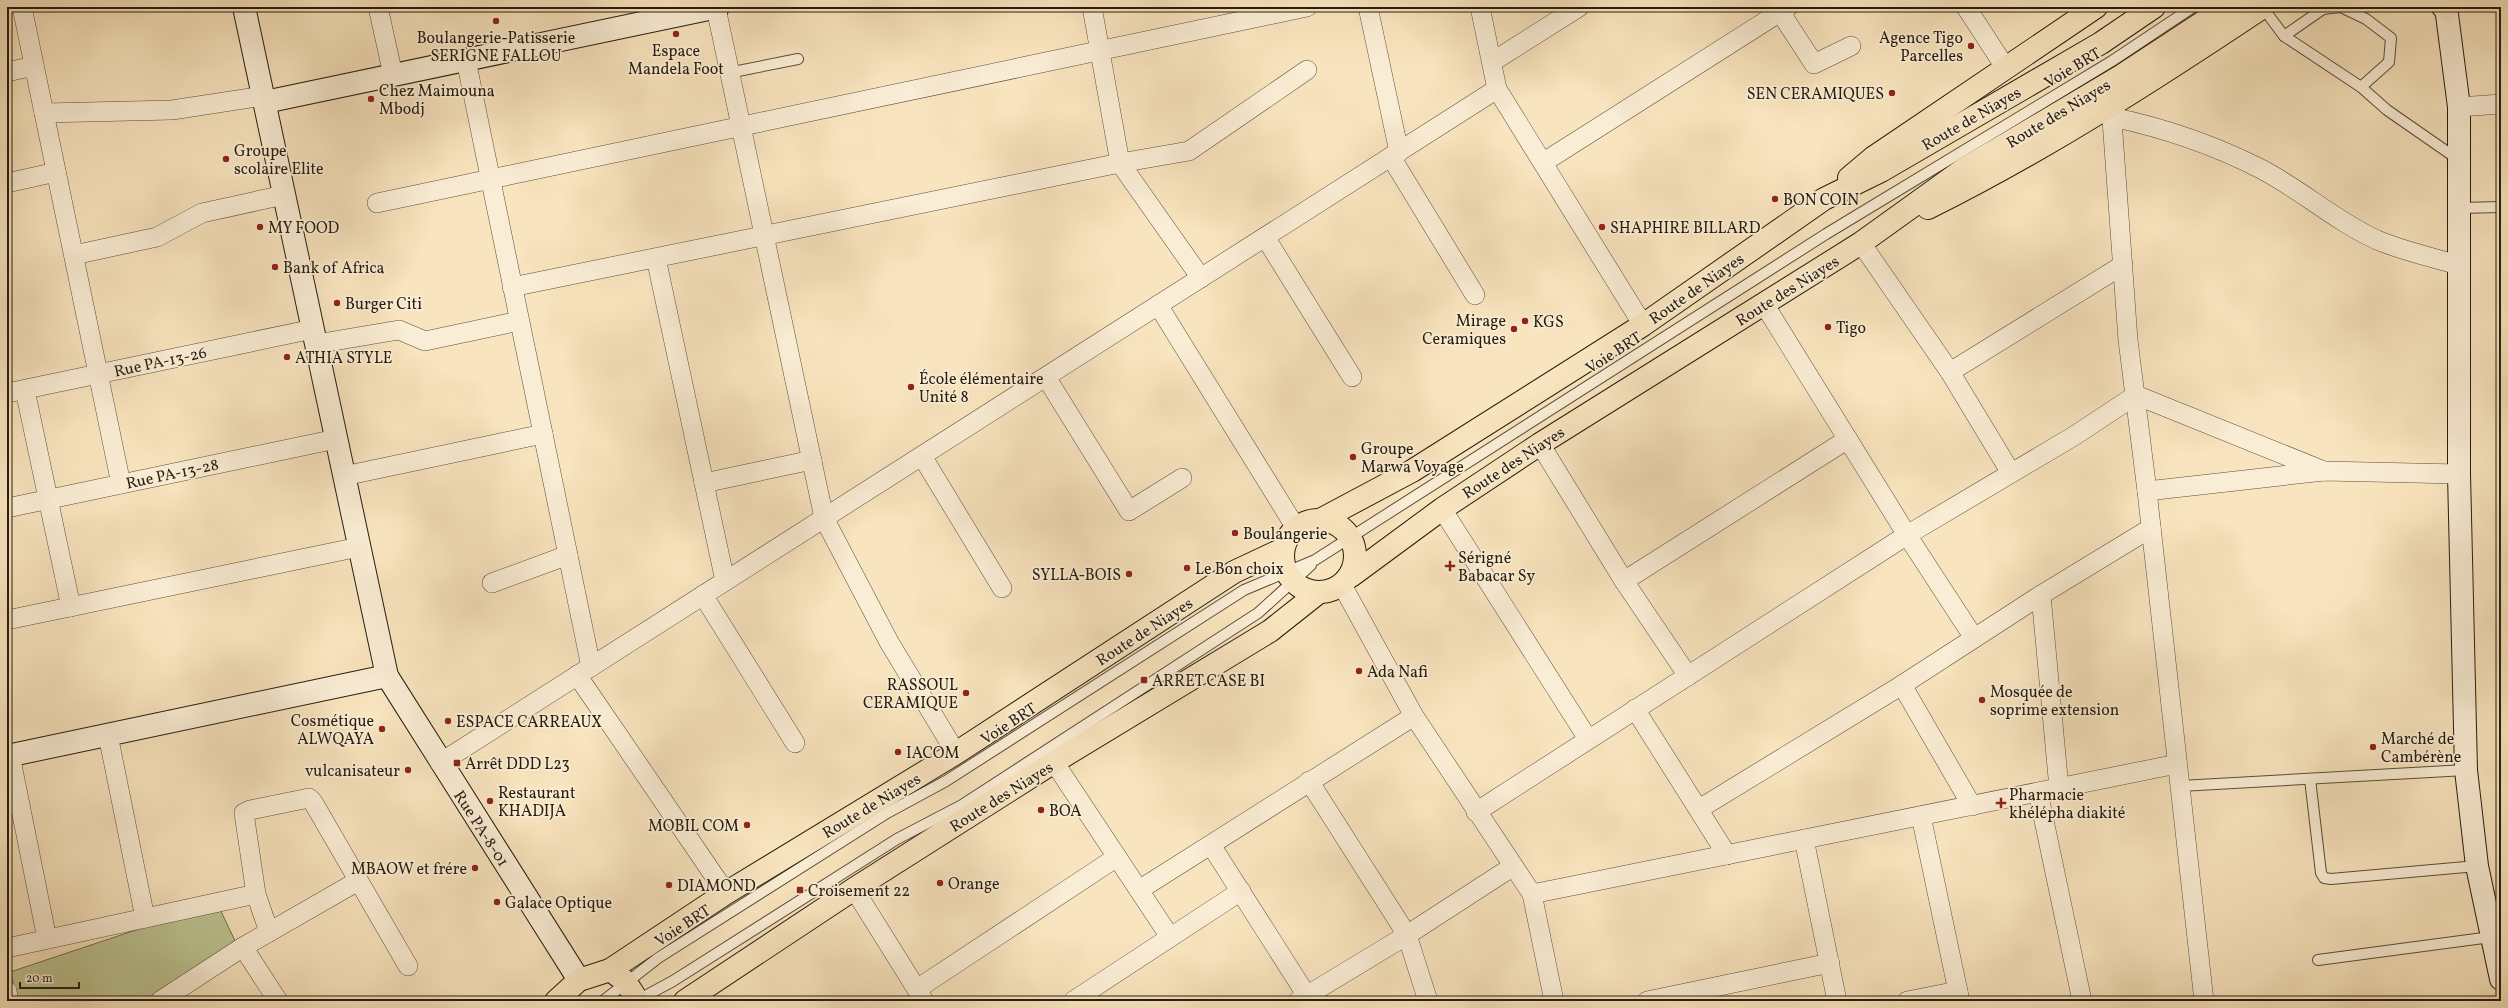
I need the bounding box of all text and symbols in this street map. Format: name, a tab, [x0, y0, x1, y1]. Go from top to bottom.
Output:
marker: Boulangerie-Patisserie SERIGNE FALLOU	[491, 16, 501, 26]
place label: Boulangerie-Patisserie SERIGNE FALLOU	[417, 28, 575, 68]
place label: Agence Tigo Parcelles	[1879, 28, 1963, 68]
marker: Espace Mandela Foot	[671, 29, 681, 39]
place label: Espace Mandela Foot	[628, 41, 724, 81]
marker: Agence Tigo Parcelles	[1966, 41, 1976, 51]
street label: Voie BRT	[2040, 43, 2106, 94]
street label: Route des Niayes	[2003, 75, 2115, 155]
place label: Chez Maimouna Mbodj	[379, 81, 495, 121]
street label: Route de Niayes	[1918, 82, 2026, 157]
place label: SEN CERAMIQUES	[1747, 84, 1884, 106]
marker: SEN CERAMIQUES	[1887, 88, 1897, 98]
marker: Chez Maimouna Mbodj	[366, 94, 376, 104]
place label: Groupe scolaire Elite	[234, 141, 324, 181]
marker: Groupe scolaire Elite	[221, 154, 231, 164]
place label: BON COIN	[1783, 190, 1859, 212]
marker: BON COIN	[1770, 194, 1780, 204]
place label: MY FOOD	[268, 218, 340, 240]
place label: SHAPHIRE BILLARD	[1610, 218, 1761, 240]
marker: MY FOOD	[255, 222, 265, 232]
marker: SHAPHIRE BILLARD	[1597, 222, 1607, 232]
street label: Route de Niayes	[1645, 249, 1749, 331]
street label: Route des Niayes	[1732, 251, 1844, 332]
place label: Bank of Africa	[283, 258, 385, 280]
marker: Bank of Africa	[270, 262, 280, 272]
place label: Burger Citi	[345, 294, 422, 316]
marker: Burger Citi	[332, 298, 342, 308]
place label: Mirage Ceramiques	[1422, 311, 1506, 351]
place label: KGS	[1533, 312, 1564, 334]
marker: KGS	[1520, 316, 1530, 326]
place label: Tigo	[1836, 318, 1866, 340]
marker: Tigo	[1823, 322, 1833, 332]
marker: Mirage Ceramiques	[1509, 324, 1519, 334]
street label: Voie BRT	[1582, 327, 1646, 380]
street label: Rue PA-13-26	[112, 342, 209, 384]
place label: ATHIA STYLE	[295, 348, 392, 370]
marker: ATHIA STYLE	[282, 352, 292, 362]
place label: École élémentaire Unité 8	[919, 369, 1044, 409]
marker: École élémentaire Unité 8	[906, 382, 916, 392]
street label: Route des Niayes	[1459, 422, 1570, 505]
place label: Groupe Marwa Voyage	[1361, 439, 1464, 479]
marker: Groupe Marwa Voyage	[1348, 452, 1358, 462]
street label: Rue PA-13-28	[124, 454, 221, 496]
place label: Boulangerie	[1243, 524, 1328, 546]
marker: Boulangerie	[1230, 528, 1240, 538]
place label: Sérigné Babacar Sy	[1458, 548, 1536, 588]
place label: Le Bon choix	[1195, 559, 1284, 581]
marker: Sérigné Babacar Sy	[1445, 561, 1455, 571]
marker: Le Bon choix	[1182, 563, 1192, 573]
place label: SYLLA-BOIS	[1032, 565, 1121, 587]
marker: SYLLA-BOIS	[1124, 569, 1134, 579]
street label: Route de Niayes	[1092, 593, 1198, 672]
place label: Ada Nafi	[1367, 662, 1428, 684]
marker: Ada Nafi	[1354, 666, 1364, 676]
place label: ARRET CASE BI	[1152, 671, 1265, 693]
place label: RASSOUL CERAMIQUE	[863, 675, 958, 715]
marker: ARRET CASE BI	[1139, 675, 1149, 685]
place label: Mosquée de soprime extension	[1990, 682, 2119, 722]
marker: RASSOUL CERAMIQUE	[961, 688, 971, 698]
marker: Mosquée de soprime extension	[1977, 695, 1987, 705]
street label: Voie BRT	[977, 698, 1041, 751]
place label: Cosmétique ALWQAYA	[291, 711, 374, 751]
place label: ESPACE CARREAUX	[456, 712, 602, 734]
marker: ESPACE CARREAUX	[443, 716, 453, 726]
marker: Cosmétique ALWQAYA	[377, 724, 387, 734]
place label: Marché de Cambérène	[2381, 729, 2461, 769]
marker: Marché de Cambérène	[2368, 742, 2378, 752]
place label: IACOM	[906, 743, 959, 765]
marker: IACOM	[893, 747, 903, 757]
place label: Arrêt DDD L23	[465, 754, 570, 776]
street label: Route des Niayes	[946, 757, 1058, 838]
marker: Arrêt DDD L23	[452, 758, 462, 768]
place label: vulcanisateur	[305, 761, 400, 783]
marker: vulcanisateur	[403, 765, 413, 775]
street label: Route de Niayes	[819, 769, 926, 845]
place label: Restaurant KHADIJA	[498, 783, 576, 823]
place label: Pharmacie khélépha diakité	[2009, 785, 2125, 825]
street label: Rue PA-8-01	[447, 787, 513, 872]
marker: Restaurant KHADIJA	[485, 796, 495, 806]
marker: Pharmacie khélépha diakité	[1996, 798, 2006, 808]
place label: BOA	[1049, 801, 1082, 823]
marker: BOA	[1036, 805, 1046, 815]
place label: MOBIL COM	[648, 816, 739, 838]
marker: MOBIL COM	[742, 820, 752, 830]
place label: MBAOW et frére	[351, 859, 467, 881]
marker: MBAOW et frére	[470, 863, 480, 873]
place label: Orange	[948, 874, 1000, 896]
place label: DIAMOND	[677, 876, 756, 898]
marker: Orange	[935, 878, 945, 888]
marker: DIAMOND	[664, 880, 674, 890]
place label: Croisement 22	[808, 881, 910, 903]
marker: Croisement 22	[795, 885, 805, 895]
place label: Galace Optique	[505, 893, 612, 915]
marker: Galace Optique	[492, 897, 502, 907]
street label: Voie BRT	[651, 900, 715, 953]
scale bar	[20, 964, 79, 990]
text: 20 m	[26, 971, 53, 987]

